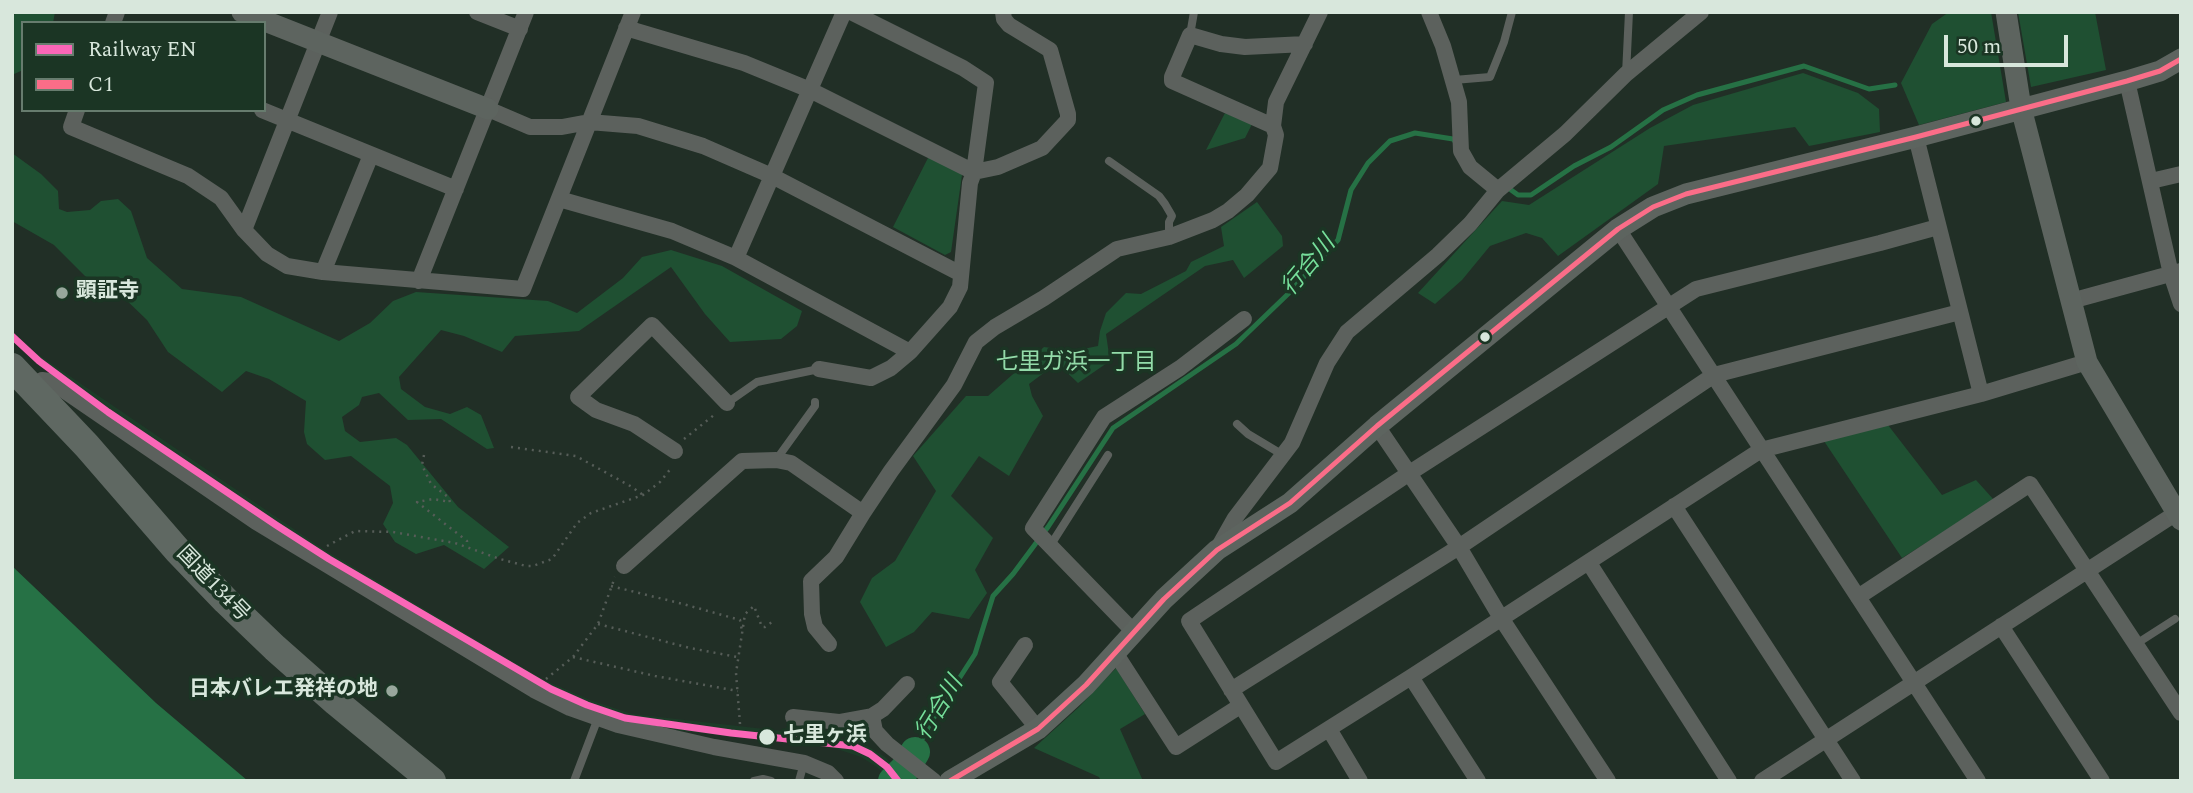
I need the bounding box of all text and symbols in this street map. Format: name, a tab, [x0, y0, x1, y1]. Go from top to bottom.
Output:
legend	[21, 21, 266, 112]
scale bar	[1948, 21, 2072, 65]
text: 50 m	[1957, 31, 2001, 63]
text: Railway EN	[88, 34, 197, 66]
text: C1	[88, 69, 114, 101]
unlabelled marker	[1969, 114, 1983, 128]
water label: 行合川	[1277, 232, 1343, 302]
place label: 顕証寺	[76, 280, 139, 306]
marker: 顕証寺	[54, 285, 70, 301]
unlabelled marker	[1478, 330, 1492, 344]
district label: 七里ガ浜一丁目	[996, 350, 1156, 378]
street label: 国道134号	[170, 542, 254, 628]
water label: 行合川	[911, 672, 971, 746]
place label: 日本バレエ発祥の地	[189, 678, 378, 704]
marker: 日本バレエ発祥の地	[384, 683, 400, 699]
place label: 七里ヶ浜	[783, 724, 867, 750]
marker: 七里ヶ浜	[757, 727, 777, 747]

